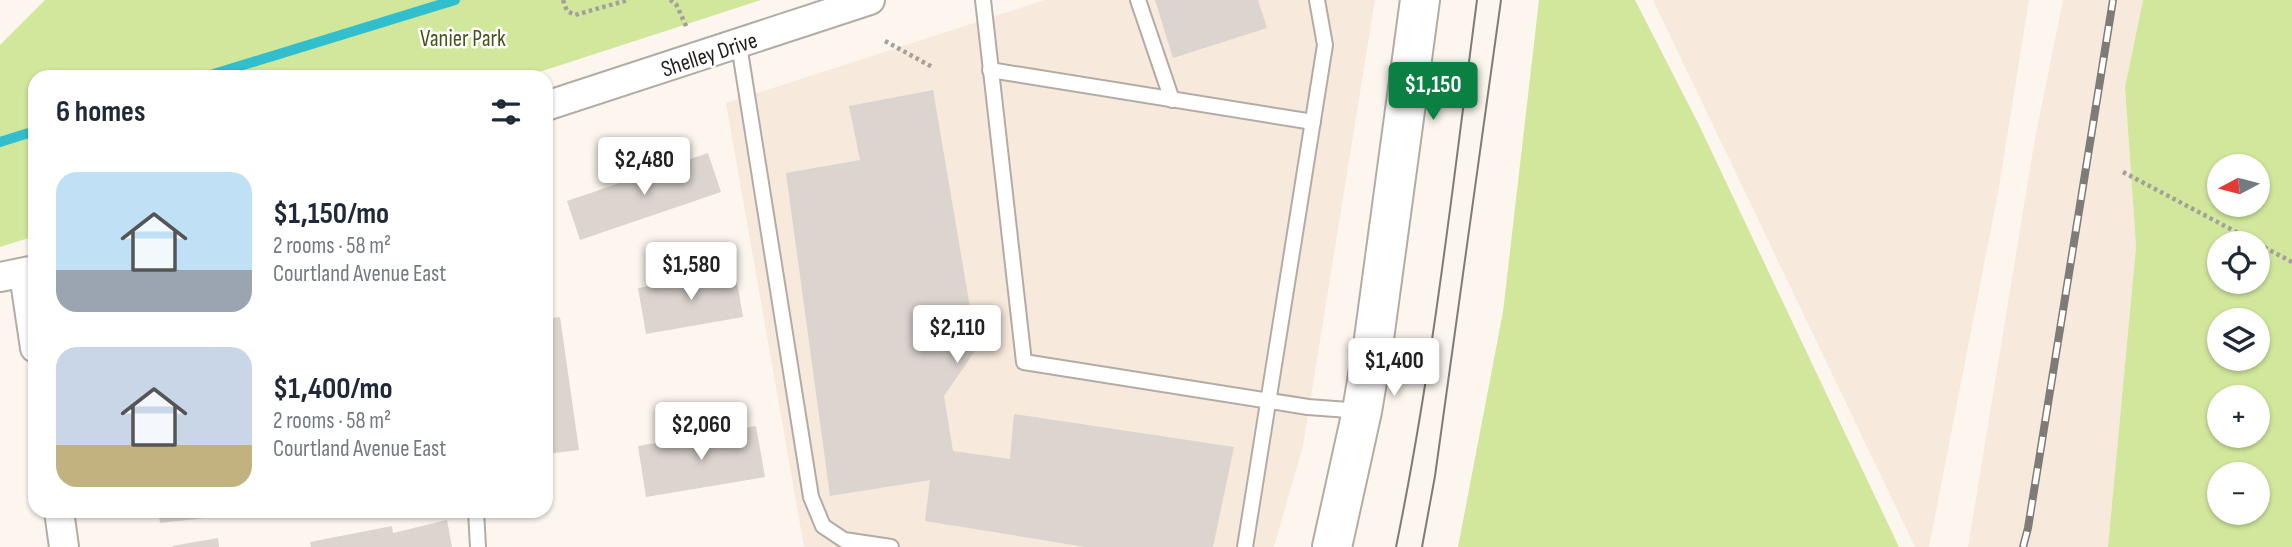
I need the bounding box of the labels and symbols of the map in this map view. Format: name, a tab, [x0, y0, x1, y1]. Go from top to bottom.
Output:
park label: Vanier Park	[420, 25, 506, 53]
street label: Shelley Drive	[658, 26, 761, 84]
pin: $1,150	[1376, 62, 1490, 122]
pin: $2,480	[587, 138, 701, 197]
north arrow	[2207, 154, 2270, 217]
pin: $1,580	[634, 243, 748, 302]
pin: $2,110	[900, 306, 1014, 365]
pin: $1,400	[1337, 338, 1451, 398]
pin: $2,060	[644, 402, 758, 462]

